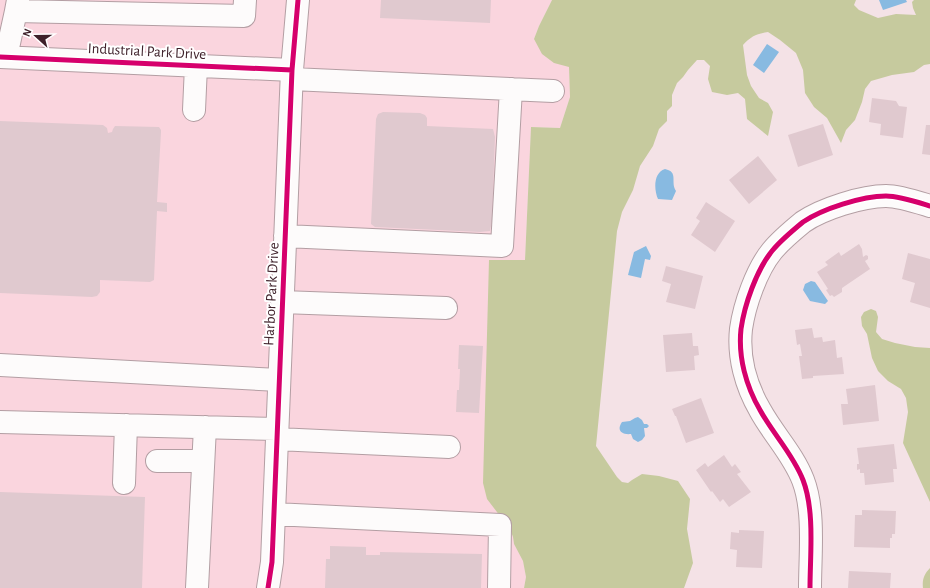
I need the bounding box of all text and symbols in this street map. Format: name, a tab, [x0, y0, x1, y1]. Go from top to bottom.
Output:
north arrow	[16, 16, 56, 56]
text: N	[21, 27, 34, 38]
street label: Industrial Park Drive	[87, 41, 207, 62]
street label: Harbor Park Drive	[261, 242, 282, 346]

